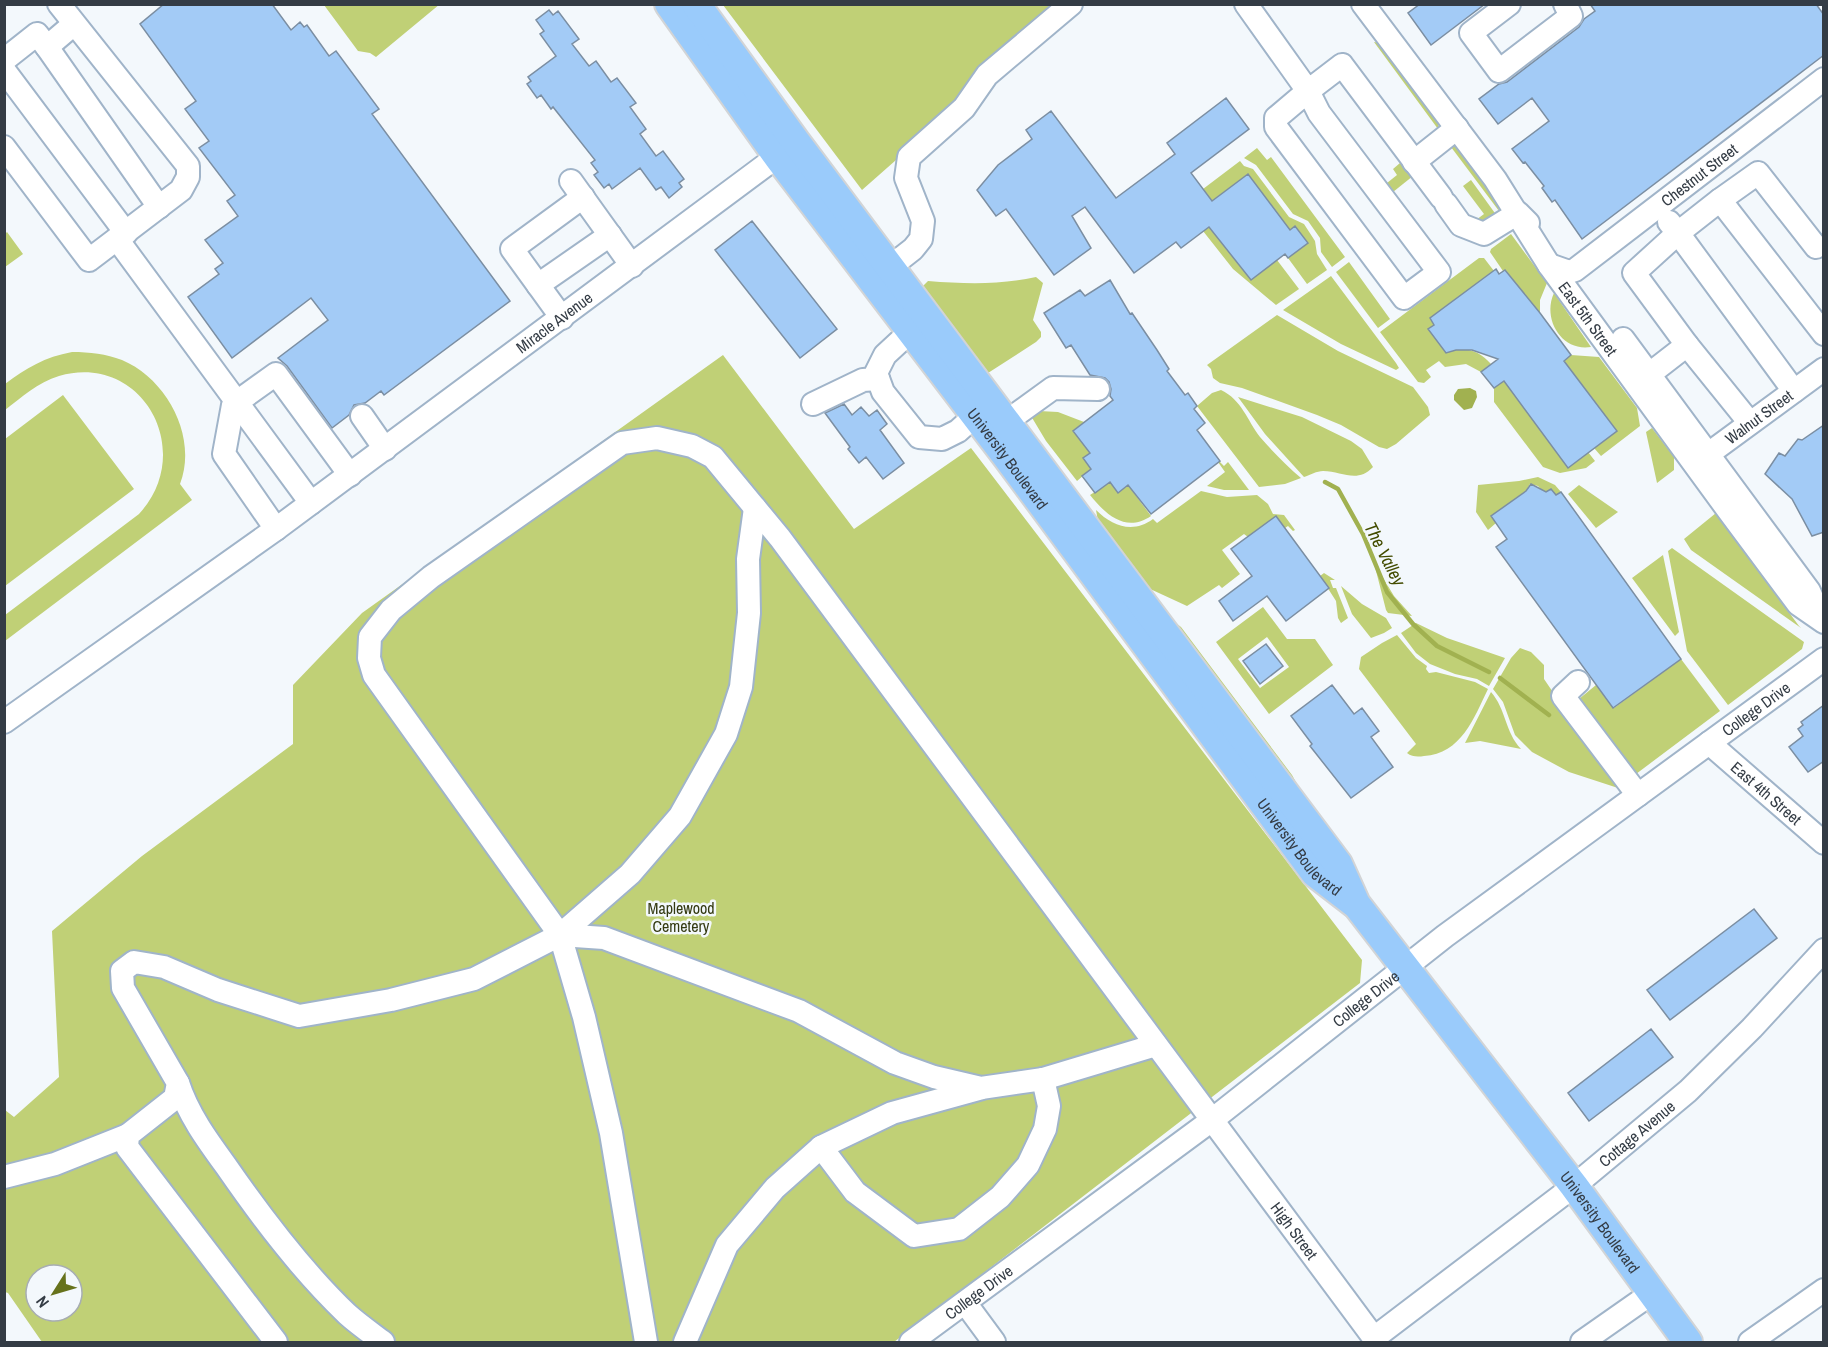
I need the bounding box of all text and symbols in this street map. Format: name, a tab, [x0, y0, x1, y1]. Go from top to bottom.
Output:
street label: Chestnut Street	[1656, 138, 1742, 211]
street label: East 5th Street	[1554, 277, 1623, 360]
street label: Miracle Avenue	[511, 287, 597, 358]
street label: Walnut Street	[1720, 384, 1798, 449]
street label: University Boulevard	[962, 403, 1053, 514]
water label: The Valley	[1358, 518, 1412, 592]
street label: College Drive	[1717, 676, 1795, 741]
street label: East 4th Street	[1726, 756, 1807, 830]
street label: University Boulevard	[1252, 793, 1346, 901]
park label: Maplewood Cemetery	[647, 897, 715, 937]
street label: College Drive	[1328, 965, 1404, 1032]
street label: Cottage Avenue	[1594, 1095, 1680, 1172]
street label: University Boulevard	[1555, 1166, 1645, 1278]
street label: High Street	[1266, 1197, 1323, 1264]
street label: College Drive	[940, 1260, 1017, 1325]
north arrow	[24, 1263, 84, 1323]
text: N	[30, 1292, 54, 1312]

